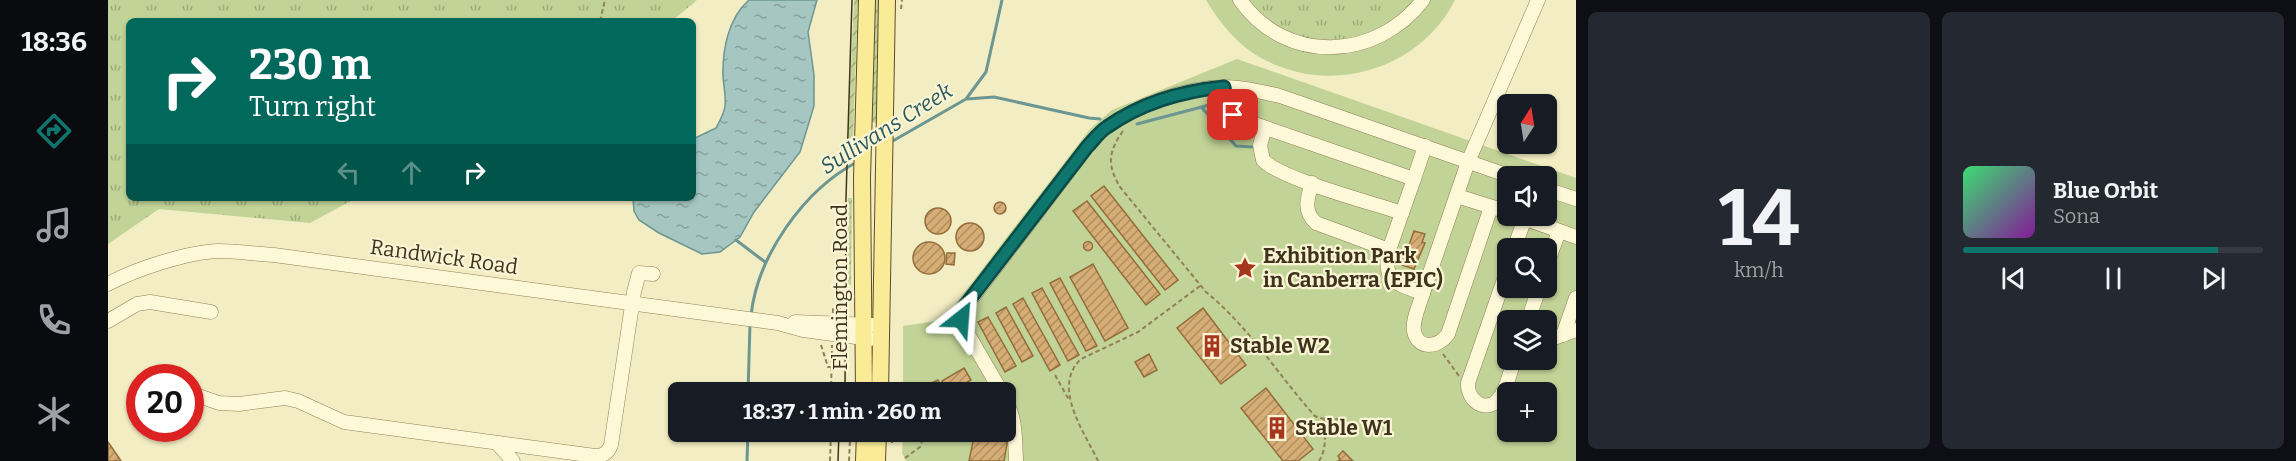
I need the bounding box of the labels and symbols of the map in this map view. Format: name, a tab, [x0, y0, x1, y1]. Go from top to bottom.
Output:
water label: Sullivans Creek	[815, 76, 958, 180]
pin	[1207, 89, 1258, 140]
north arrow	[1497, 94, 1557, 154]
street label: Flemington Road	[827, 204, 853, 370]
street label: Randwick Road	[368, 234, 520, 280]
place label: Exhibition Park in Canberra (EPIC)	[1263, 243, 1443, 293]
place icon: Exhibition Park in Canberra (EPIC)	[1232, 255, 1258, 281]
position arrow	[929, 287, 993, 351]
building icon: Stable W2	[1199, 333, 1225, 359]
place label: Stable W2	[1230, 333, 1330, 359]
speed limit sign: 20	[126, 364, 204, 442]
building icon: Stable W1	[1264, 415, 1290, 441]
place label: Stable W1	[1295, 415, 1392, 441]

